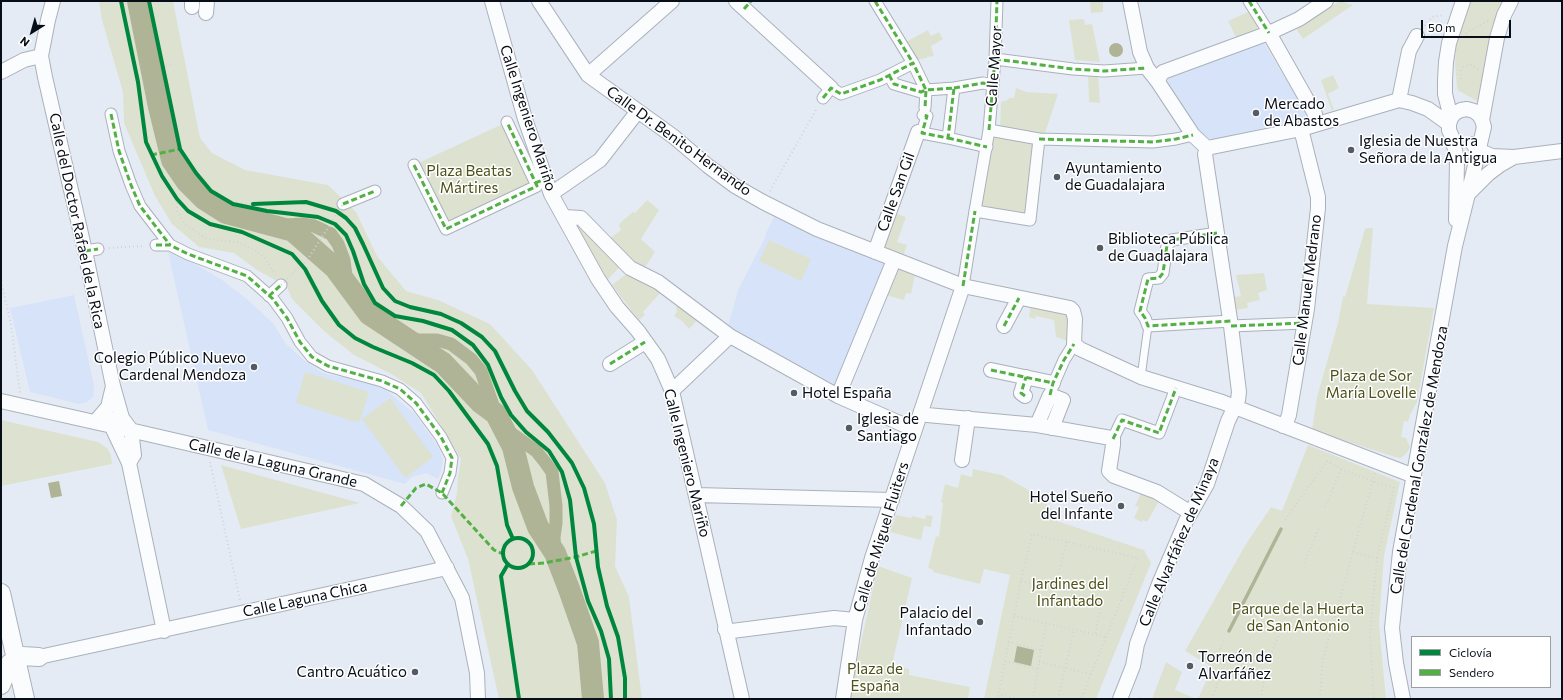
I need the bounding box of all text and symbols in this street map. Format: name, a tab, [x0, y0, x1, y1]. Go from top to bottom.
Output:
north arrow	[12, 12, 52, 52]
scale bar	[1423, 12, 1513, 38]
text: 50 m	[1428, 20, 1456, 34]
street label: Calle Mayor	[982, 25, 1006, 107]
text: N	[17, 34, 32, 50]
street label: Calle Ingeniero Mariño	[496, 43, 560, 193]
street label: Calle Dr. Benito Hernando	[603, 82, 755, 200]
place label: Mercado de Abastos	[1264, 95, 1339, 130]
marker: Mercado de Abastos	[1251, 108, 1261, 118]
street label: Calle del Doctor Rafael de la Rica	[45, 111, 109, 331]
place label: Iglesia de Nuestra Señora de la Antigua	[1359, 132, 1497, 167]
marker: Iglesia de Nuestra Señora de la Antigua	[1346, 145, 1356, 155]
street label: Calle San Gil	[873, 150, 919, 234]
place label: Ayuntamiento de Guadalajara	[1065, 159, 1165, 194]
park label: Plaza Beatas Mártires	[426, 162, 512, 197]
marker: Ayuntamiento de Guadalajara	[1052, 172, 1062, 182]
street label: Calle Manuel Medrano	[1289, 213, 1325, 367]
place label: Biblioteca Pública de Guadalajara	[1108, 230, 1229, 265]
marker: Biblioteca Pública de Guadalajara	[1095, 243, 1105, 253]
street label: Calle del Cardenal González de Mendoza	[1386, 324, 1452, 596]
place label: Colegio Público Nuevo Cardenal Mendoza	[94, 349, 246, 384]
marker: Colegio Público Nuevo Cardenal Mendoza	[249, 362, 259, 372]
park label: Plaza de Sor María Lovelle	[1326, 367, 1416, 402]
place label: Hotel España	[802, 384, 892, 402]
street label: Calle Ingeniero Mariño	[660, 387, 714, 539]
marker: Hotel España	[789, 388, 799, 398]
place label: Iglesia de Santiago	[857, 410, 919, 445]
marker: Iglesia de Santiago	[844, 423, 854, 433]
street label: Calle de la Laguna Grande	[187, 435, 359, 491]
street label: Calle Alvarfáñez de Minaya	[1135, 455, 1223, 629]
street label: Calle de Miguel Fluiters	[850, 460, 912, 614]
place label: Hotel Sueño del Infante	[1030, 488, 1113, 523]
marker: Hotel Sueño del Infante	[1116, 501, 1126, 511]
park label: Jardines del Infantado	[1031, 575, 1109, 610]
street label: Calle Laguna Chica	[241, 577, 369, 621]
park label: Parque de la Huerta de San Antonio	[1232, 600, 1364, 635]
place label: Palacio del Infantado	[900, 604, 972, 639]
marker: Palacio del Infantado	[975, 617, 985, 627]
legend	[1411, 636, 1551, 688]
text: Ciclovía	[1449, 645, 1492, 659]
place label: Torreón de Alvarfáñez	[1198, 648, 1272, 683]
park label: Plaza de España	[847, 660, 903, 695]
marker: Torreón de Alvarfáñez	[1185, 661, 1195, 671]
place label: Cantro Acuático	[297, 663, 407, 681]
text: Sendero	[1449, 665, 1494, 679]
marker: Cantro Acuático	[410, 667, 420, 677]

